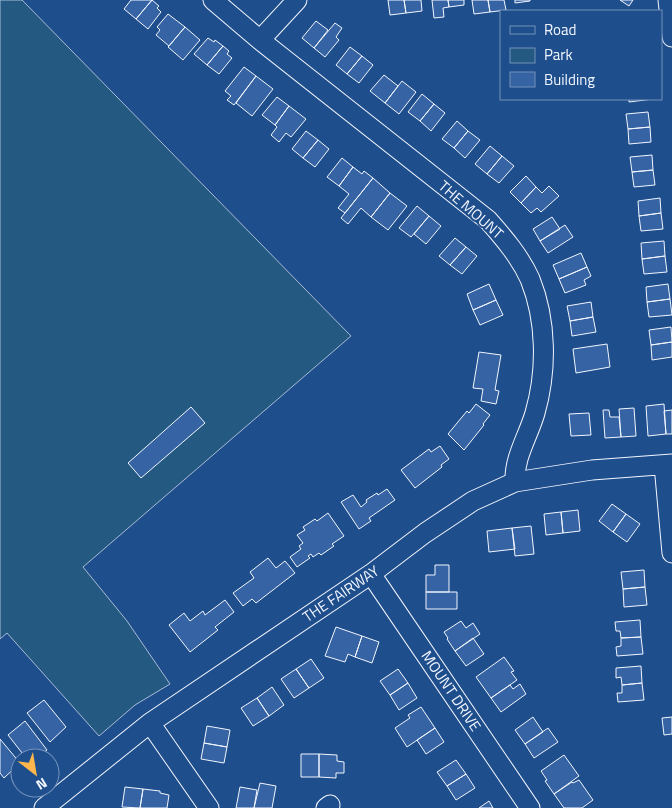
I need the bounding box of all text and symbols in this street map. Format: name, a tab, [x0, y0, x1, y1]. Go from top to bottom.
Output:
legend	[500, 10, 662, 100]
text: Road	[544, 18, 576, 41]
text: Park	[544, 43, 573, 66]
text: Building	[544, 68, 595, 91]
street label: THE MOUNT	[434, 175, 509, 245]
street label: THE FAIRWAY	[298, 559, 384, 628]
street label: MOUNT DRIVE	[416, 646, 487, 736]
north arrow	[10, 748, 60, 798]
text: N	[32, 773, 52, 796]

